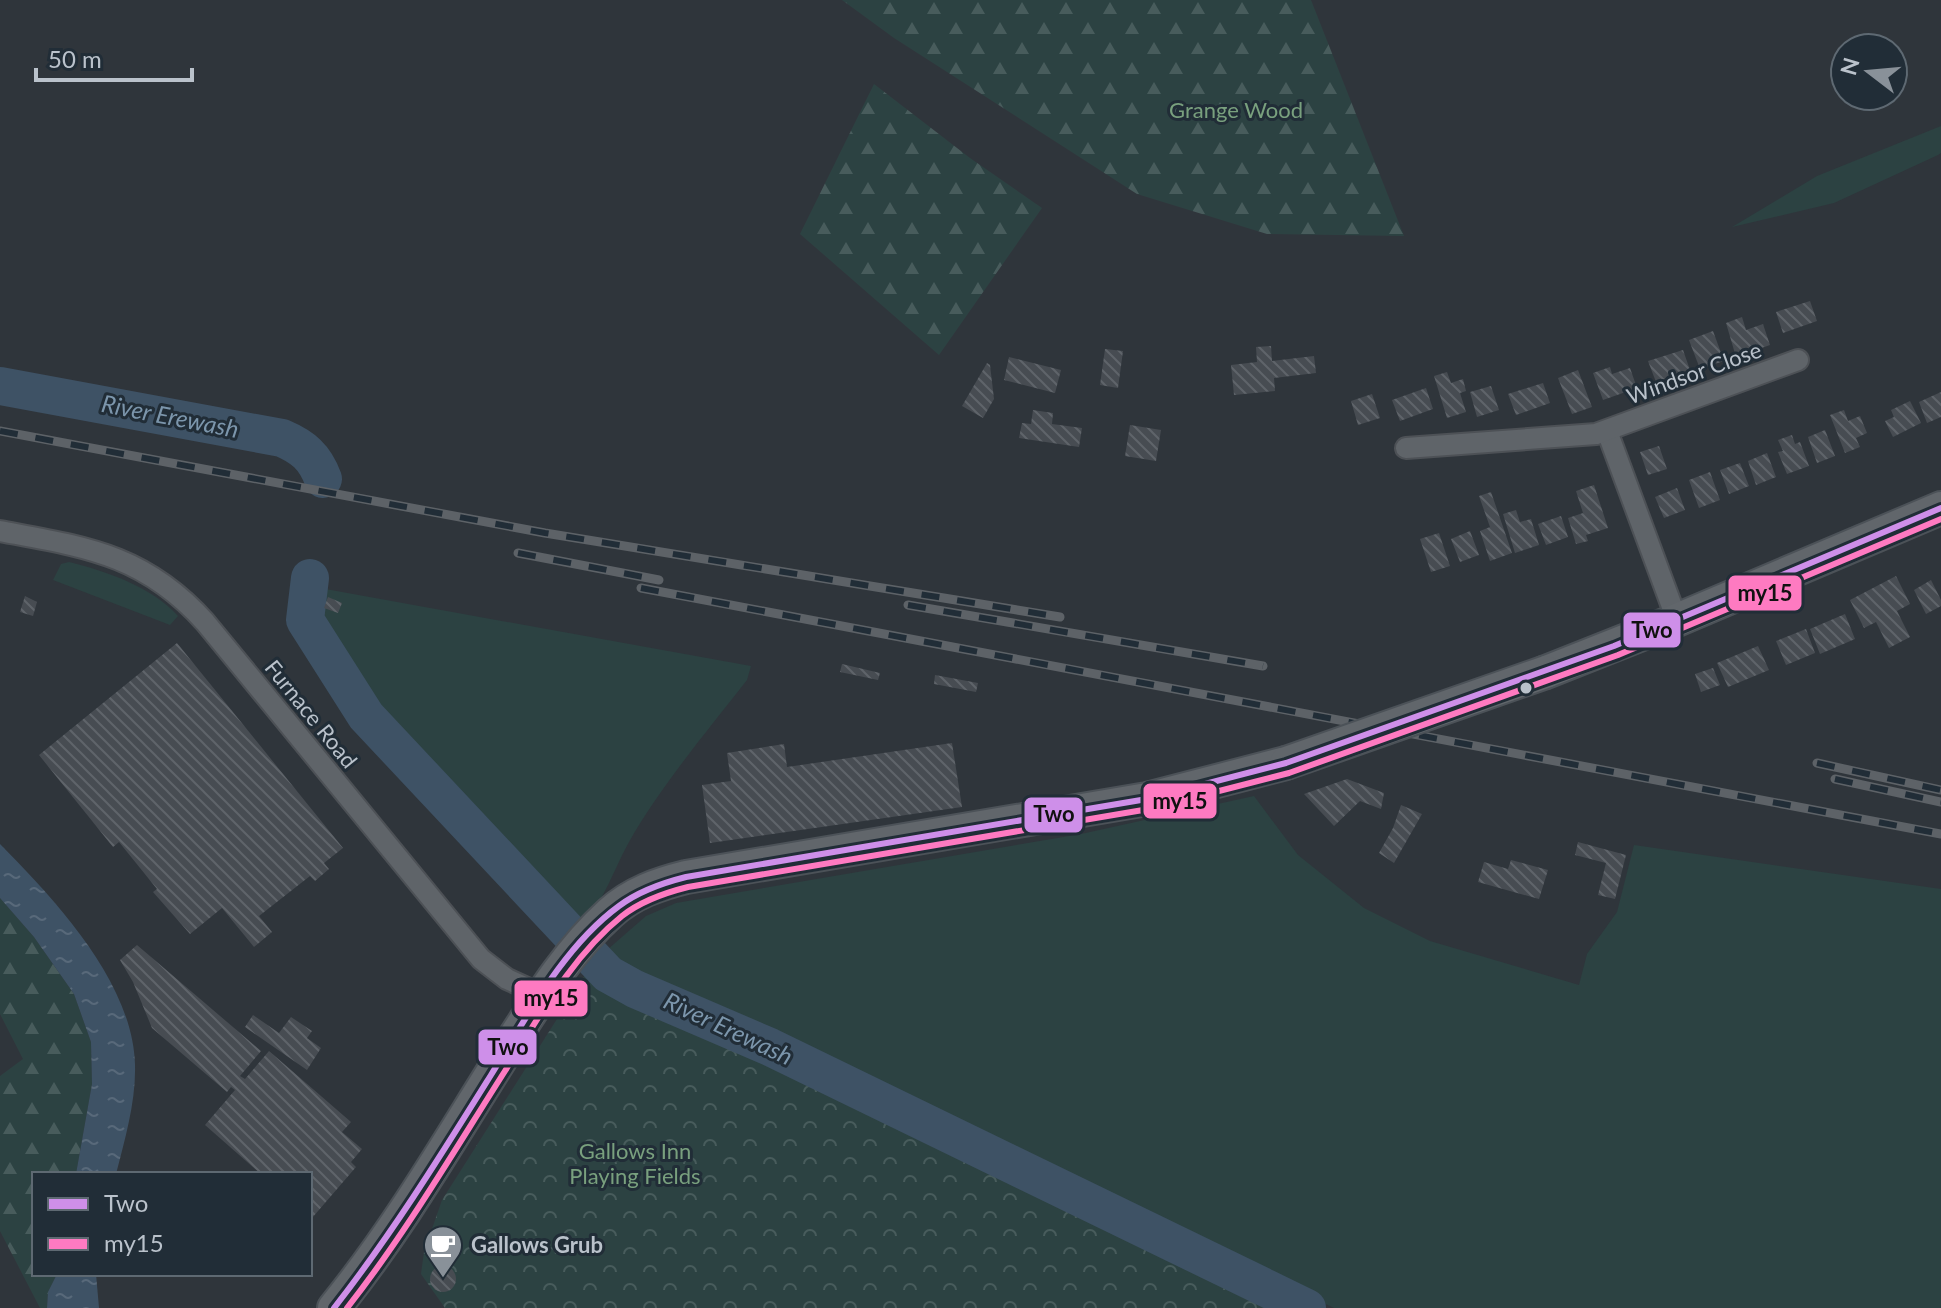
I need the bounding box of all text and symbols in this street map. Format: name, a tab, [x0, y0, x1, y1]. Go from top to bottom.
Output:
scale bar	[36, 32, 192, 82]
north arrow	[1829, 32, 1909, 112]
text: 50 m	[48, 44, 102, 73]
text: N	[1834, 54, 1865, 78]
park label: Grange Wood	[1169, 96, 1303, 123]
street label: Windsor Close	[1623, 336, 1765, 409]
water label: River Erewash	[99, 388, 241, 443]
line badge: my15	[1727, 574, 1803, 612]
text: my15	[1737, 579, 1793, 606]
line badge: Two	[1622, 611, 1682, 649]
text: Two	[1631, 616, 1673, 643]
street label: Furnace Road	[260, 654, 363, 773]
unlabelled marker	[1518, 680, 1534, 696]
line badge: my15	[1142, 782, 1218, 820]
text: my15	[1152, 787, 1208, 814]
line badge: Two	[1023, 796, 1084, 834]
text: Two	[1033, 800, 1075, 827]
line badge: my15	[513, 979, 589, 1018]
text: my15	[523, 984, 579, 1011]
water label: River Erewash	[660, 985, 798, 1070]
line badge: Two	[477, 1028, 538, 1066]
text: Two	[487, 1033, 529, 1060]
park label: Gallows Inn Playing Fields	[569, 1137, 701, 1189]
legend	[32, 1172, 312, 1276]
text: Two	[104, 1188, 148, 1217]
cafe icon: Gallows Grub	[422, 1224, 464, 1279]
text: my15	[104, 1228, 164, 1257]
place label: Gallows Grub	[471, 1231, 603, 1258]

